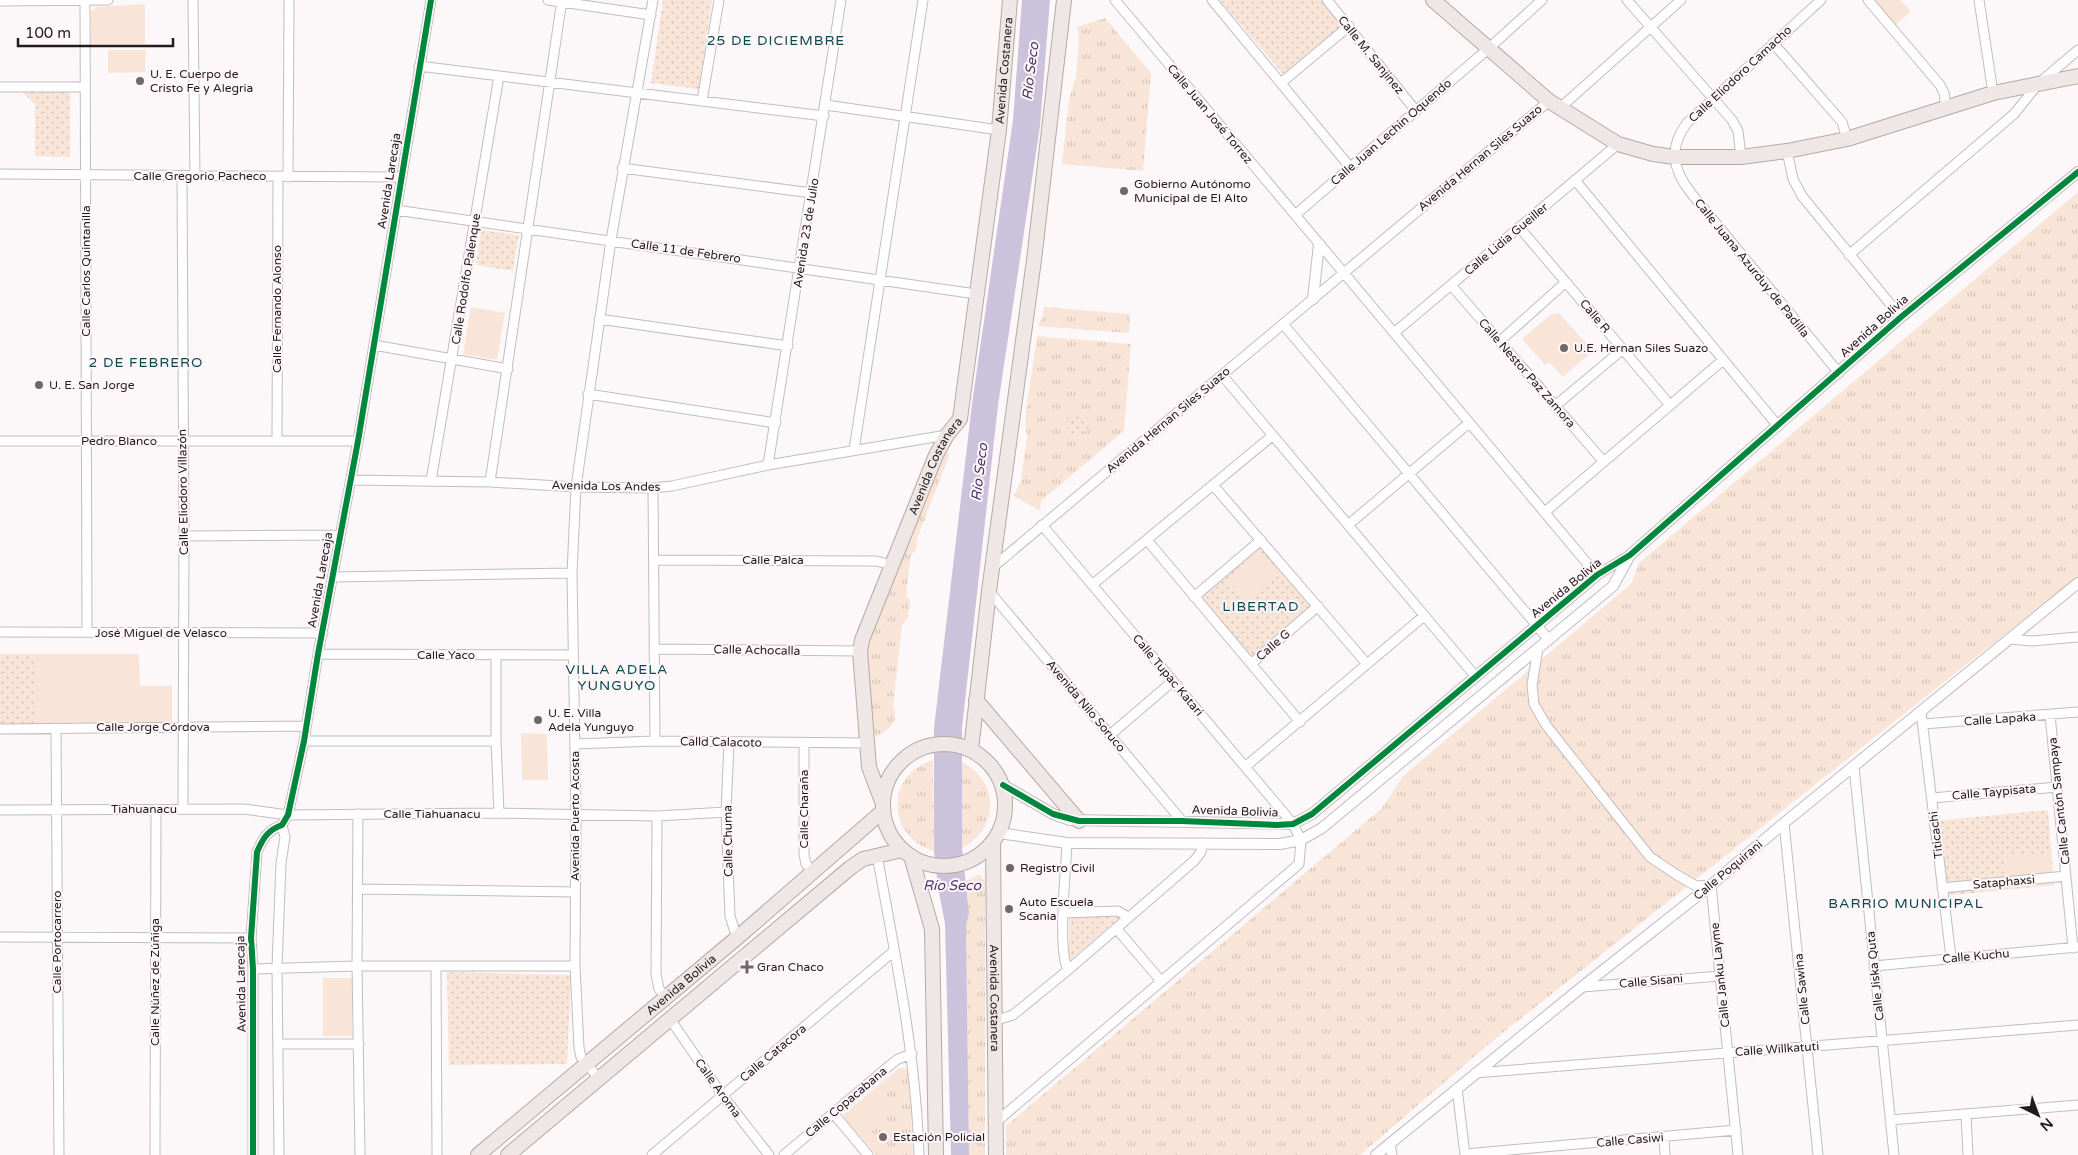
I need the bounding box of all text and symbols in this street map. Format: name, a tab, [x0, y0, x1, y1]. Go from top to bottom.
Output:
street label: Calle M. Sanjinez	[1335, 13, 1407, 97]
scale bar	[18, 15, 172, 47]
street label: Avenida Costanera	[993, 17, 1016, 125]
street label: Calle Eliodoro Camacho	[1686, 23, 1794, 125]
text: 100 m	[25, 24, 71, 42]
district label: 25 DE DICIEMBRE	[707, 32, 845, 49]
water label: Río Seco	[1019, 40, 1043, 101]
street label: Calle Juan José Torrez	[1164, 62, 1256, 166]
place label: U. E. Cuerpo de Cristo Fe y Alegria	[150, 67, 253, 95]
marker: U. E. Cuerpo de Cristo Fe y Alegria	[134, 75, 146, 87]
street label: Calle Juan Lechin Oquendo	[1328, 76, 1454, 188]
street label: Avenida Hernan Siles Suazo	[1415, 102, 1545, 214]
street label: Avenida Larecaja	[374, 132, 404, 230]
street label: Calle Gregorio Pacheco	[134, 169, 266, 183]
street label: Avenida 23 de Julio	[790, 177, 822, 289]
place label: Gobierno Autónomo Municipal de El Alto	[1134, 177, 1251, 205]
marker: Gobierno Autónomo Municipal de El Alto	[1118, 185, 1130, 197]
street label: Calle Juana Azurduy de Padilla	[1692, 196, 1812, 340]
street label: Calle Lidia Gueiller	[1461, 200, 1551, 278]
street label: Calle Carlos Quintanilla	[79, 205, 93, 337]
street label: Calle Rodolfo Palenque	[449, 212, 483, 346]
street label: Calle 11 de Febrero	[630, 236, 742, 266]
street label: Calle Fernando Alonso	[270, 245, 284, 373]
street label: Avenida Bolivia	[1837, 292, 1911, 360]
street label: Calle R	[1577, 296, 1613, 336]
street label: Calle Nestor Paz Zamora	[1476, 316, 1578, 430]
place label: U.E. Hernan Siles Suazo	[1574, 341, 1708, 355]
marker: U.E. Hernan Siles Suazo	[1558, 342, 1570, 354]
district label: 2 DE FEBRERO	[89, 354, 203, 371]
street label: Avenida Hernan Siles Suazo	[1103, 364, 1233, 476]
place label: U. E. San Jorge	[49, 378, 135, 392]
marker: U. E. San Jorge	[33, 379, 45, 391]
street label: Avenida Costanera	[906, 415, 965, 517]
street label: Calle Eliodoro Villazón	[175, 429, 191, 555]
street label: Pedro Blanco	[81, 434, 157, 448]
water label: Río Seco	[968, 441, 992, 502]
street label: Avenida Los Andes	[552, 478, 661, 494]
street label: Avenida Larecaja	[305, 531, 335, 629]
street label: Calle Palca	[742, 553, 804, 567]
street label: Avenida Bolivia	[1528, 555, 1604, 621]
district label: LIBERTAD	[1222, 598, 1300, 615]
street label: José Miguel de Velasco	[95, 626, 227, 640]
street label: Calle G	[1253, 627, 1293, 663]
street label: Calle Tupac Katari	[1130, 631, 1206, 719]
street label: Calle Achocalla	[714, 642, 800, 658]
street label: Calle Yaco	[417, 648, 475, 662]
street label: Avenida Nilo Soruco	[1044, 657, 1128, 755]
district label: VILLA ADELA YUNGUYO	[566, 661, 668, 694]
place label: U. E. Villa Adela Yunguyo	[548, 706, 634, 734]
street label: Calle Lapaka	[1964, 710, 2036, 728]
marker: U. E. Villa Adela Yunguyo	[532, 714, 544, 726]
street label: Calle Jorge Córdova	[96, 720, 210, 734]
street label: Calld Calacoto	[680, 734, 762, 750]
street label: Calle Cantón Sampaya	[2045, 737, 2073, 865]
street label: Avenida Puerto Acosta	[568, 751, 582, 881]
street label: Calle Charaña	[797, 770, 811, 848]
street label: Calle Taypisata	[1951, 781, 2037, 803]
street label: Tiahuanacu	[111, 802, 177, 816]
street label: Avenida Bolivia	[1191, 802, 1279, 820]
street label: Calle Chuma	[720, 805, 736, 877]
street label: Calle Tiahuanacu	[384, 807, 480, 821]
street label: Titicachi	[1926, 811, 1946, 859]
street label: Calle Poquirani	[1691, 837, 1765, 903]
place label: Registro Civil	[1020, 861, 1095, 875]
marker: Registro Civil	[1004, 862, 1016, 874]
street label: Sataphaxsi	[1972, 872, 2036, 892]
water label: Río Seco	[923, 877, 983, 894]
street label: Calle Portocarrero	[50, 890, 64, 994]
place label: Auto Escuela Scania	[1019, 895, 1094, 923]
district label: BARRIO MUNICIPAL	[1828, 895, 1984, 912]
marker: Auto Escuela Scania	[1003, 903, 1015, 915]
street label: Calle Núñez de Zúñiga	[148, 918, 162, 1046]
street label: Calle Janku Layme	[1708, 922, 1732, 1028]
street label: Calle Jiska Quta	[1863, 931, 1887, 1021]
street label: Avenida Larecaja	[233, 935, 249, 1033]
street label: Avenida Costanera	[987, 944, 1002, 1052]
street label: Calle Kuchu	[1942, 946, 2010, 966]
street label: Avenida Bolivia	[643, 951, 719, 1018]
street label: Calle Sawina	[1791, 953, 1813, 1025]
place label: Gran Chaco	[757, 960, 824, 974]
marker: Gran Chaco	[741, 961, 753, 973]
street label: Calle Sisani	[1618, 971, 1684, 991]
street label: Calle Catacora	[737, 1021, 809, 1085]
street label: Calle Willkatuti	[1734, 1039, 1820, 1059]
street label: Calle Aroma	[692, 1056, 744, 1120]
street label: Calle Copacabana	[802, 1064, 890, 1140]
north arrow	[2013, 1090, 2063, 1140]
text: N	[2036, 1114, 2056, 1134]
place label: Estación Policial	[893, 1130, 985, 1144]
street label: Calle Casiwi	[1596, 1130, 1664, 1150]
marker: Estación Policial	[877, 1131, 889, 1143]

